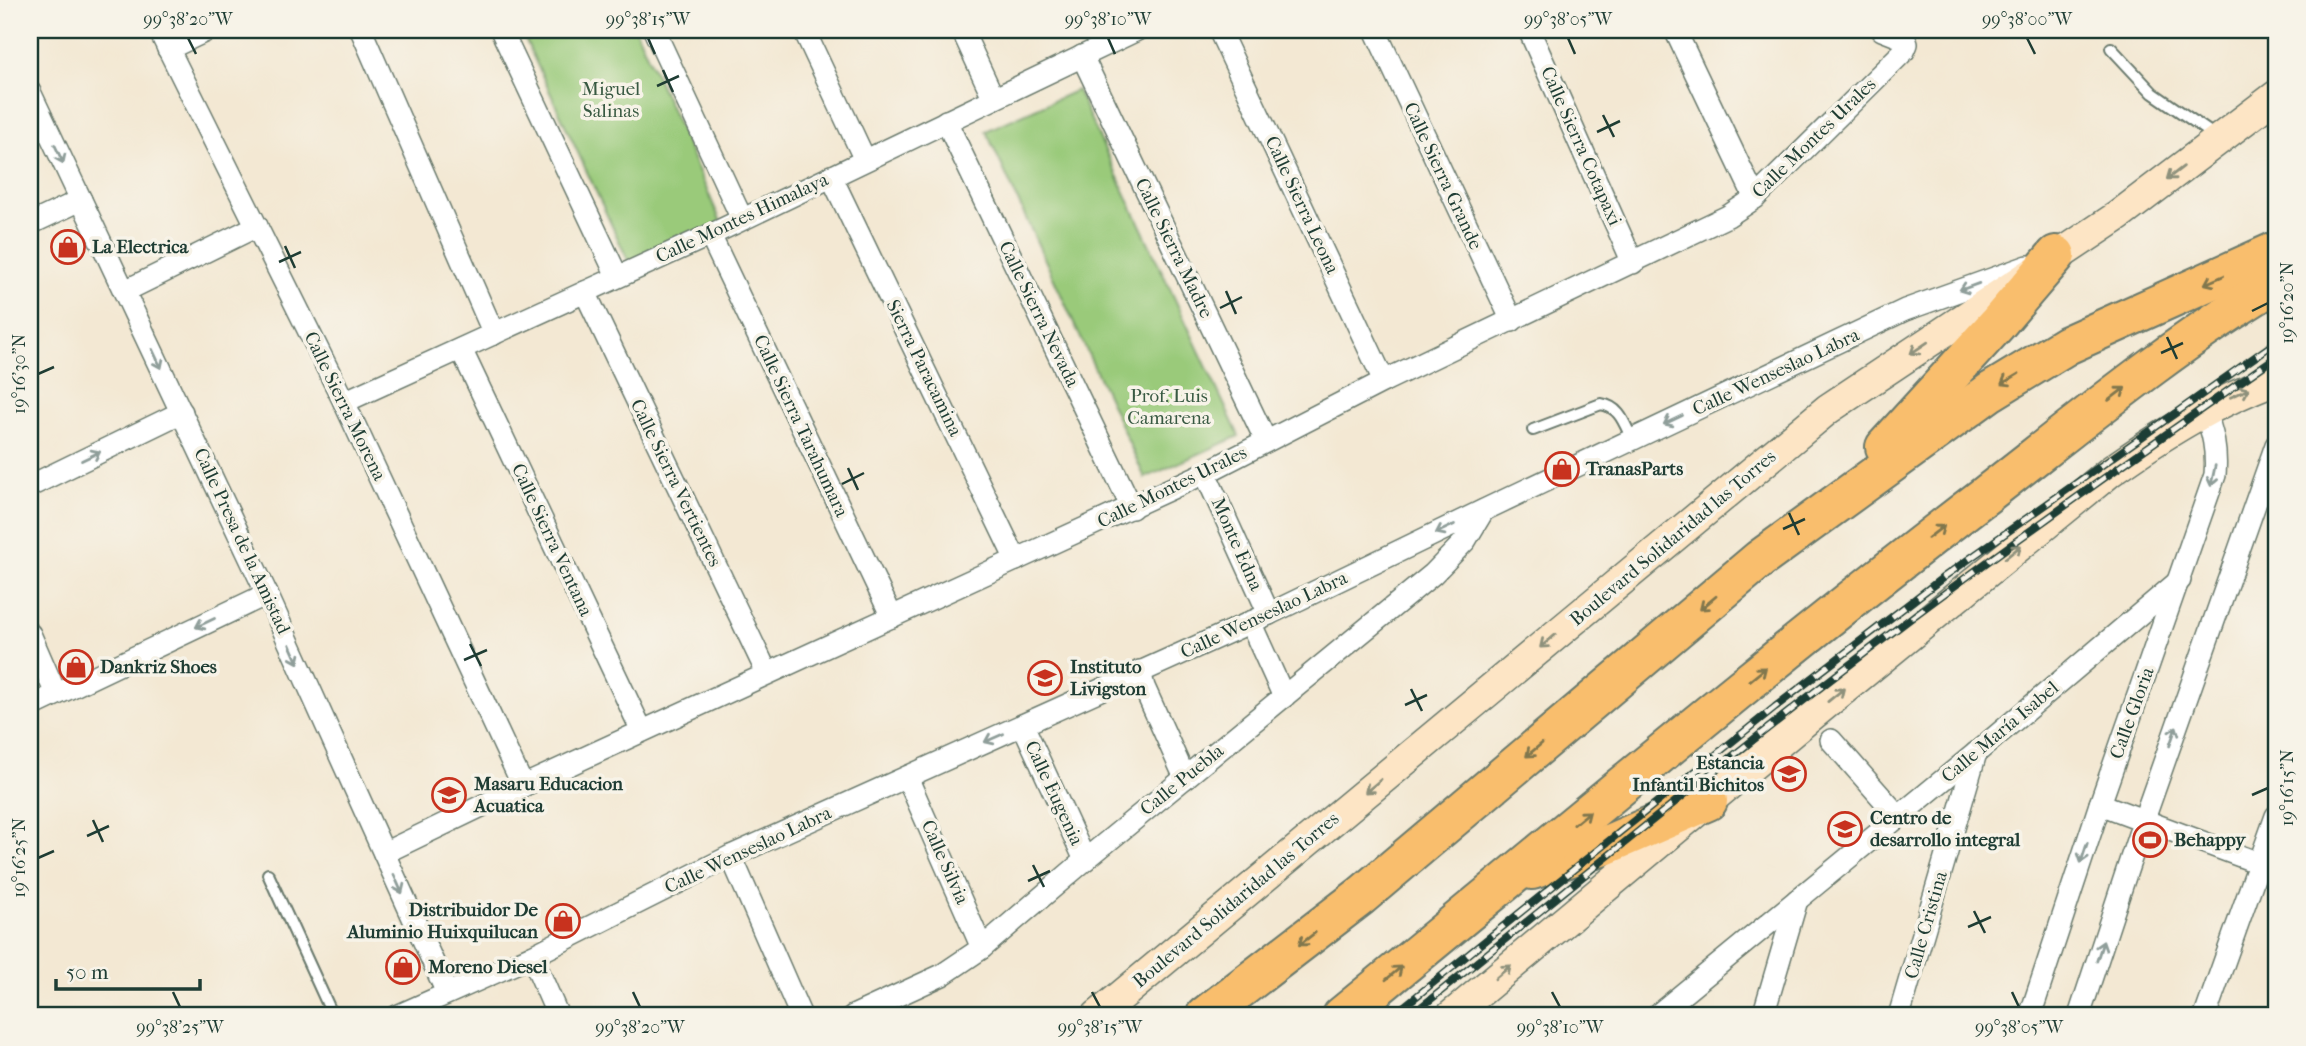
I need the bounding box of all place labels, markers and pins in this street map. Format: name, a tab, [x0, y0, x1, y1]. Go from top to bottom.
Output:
shop icon: La Electrica	[49, 228, 87, 266]
place label: La Electrica	[92, 236, 190, 258]
shop icon: TranasParts	[1543, 450, 1581, 488]
place label: TranasParts	[1585, 458, 1683, 480]
shop icon: Dankriz Shoes	[57, 648, 95, 686]
place label: Dankriz Shoes	[100, 656, 217, 678]
place label: Instituto Livigston	[1070, 656, 1147, 700]
school or university icon: Instituto Livigston	[1026, 659, 1064, 697]
place label: Estancia Infantil Bichitos	[1632, 752, 1765, 796]
school or university icon: Estancia Infantil Bichitos	[1770, 755, 1808, 793]
place label: Masaru Educacion Acuatica	[473, 773, 624, 817]
school or university icon: Masaru Educacion Acuatica	[430, 776, 468, 814]
place label: Centro de desarrollo integral	[1870, 807, 2021, 851]
school or university icon: Centro de desarrollo integral	[1826, 810, 1864, 848]
sports icon: Behappy	[2131, 821, 2169, 859]
place label: Behappy	[2174, 829, 2246, 851]
place label: Distribuidor De Aluminio Huixquilucan	[346, 899, 539, 943]
shop icon: Distribuidor De Aluminio Huixquilucan	[544, 902, 582, 940]
shop icon: Moreno Diesel	[384, 948, 422, 986]
place label: Moreno Diesel	[427, 956, 548, 978]

